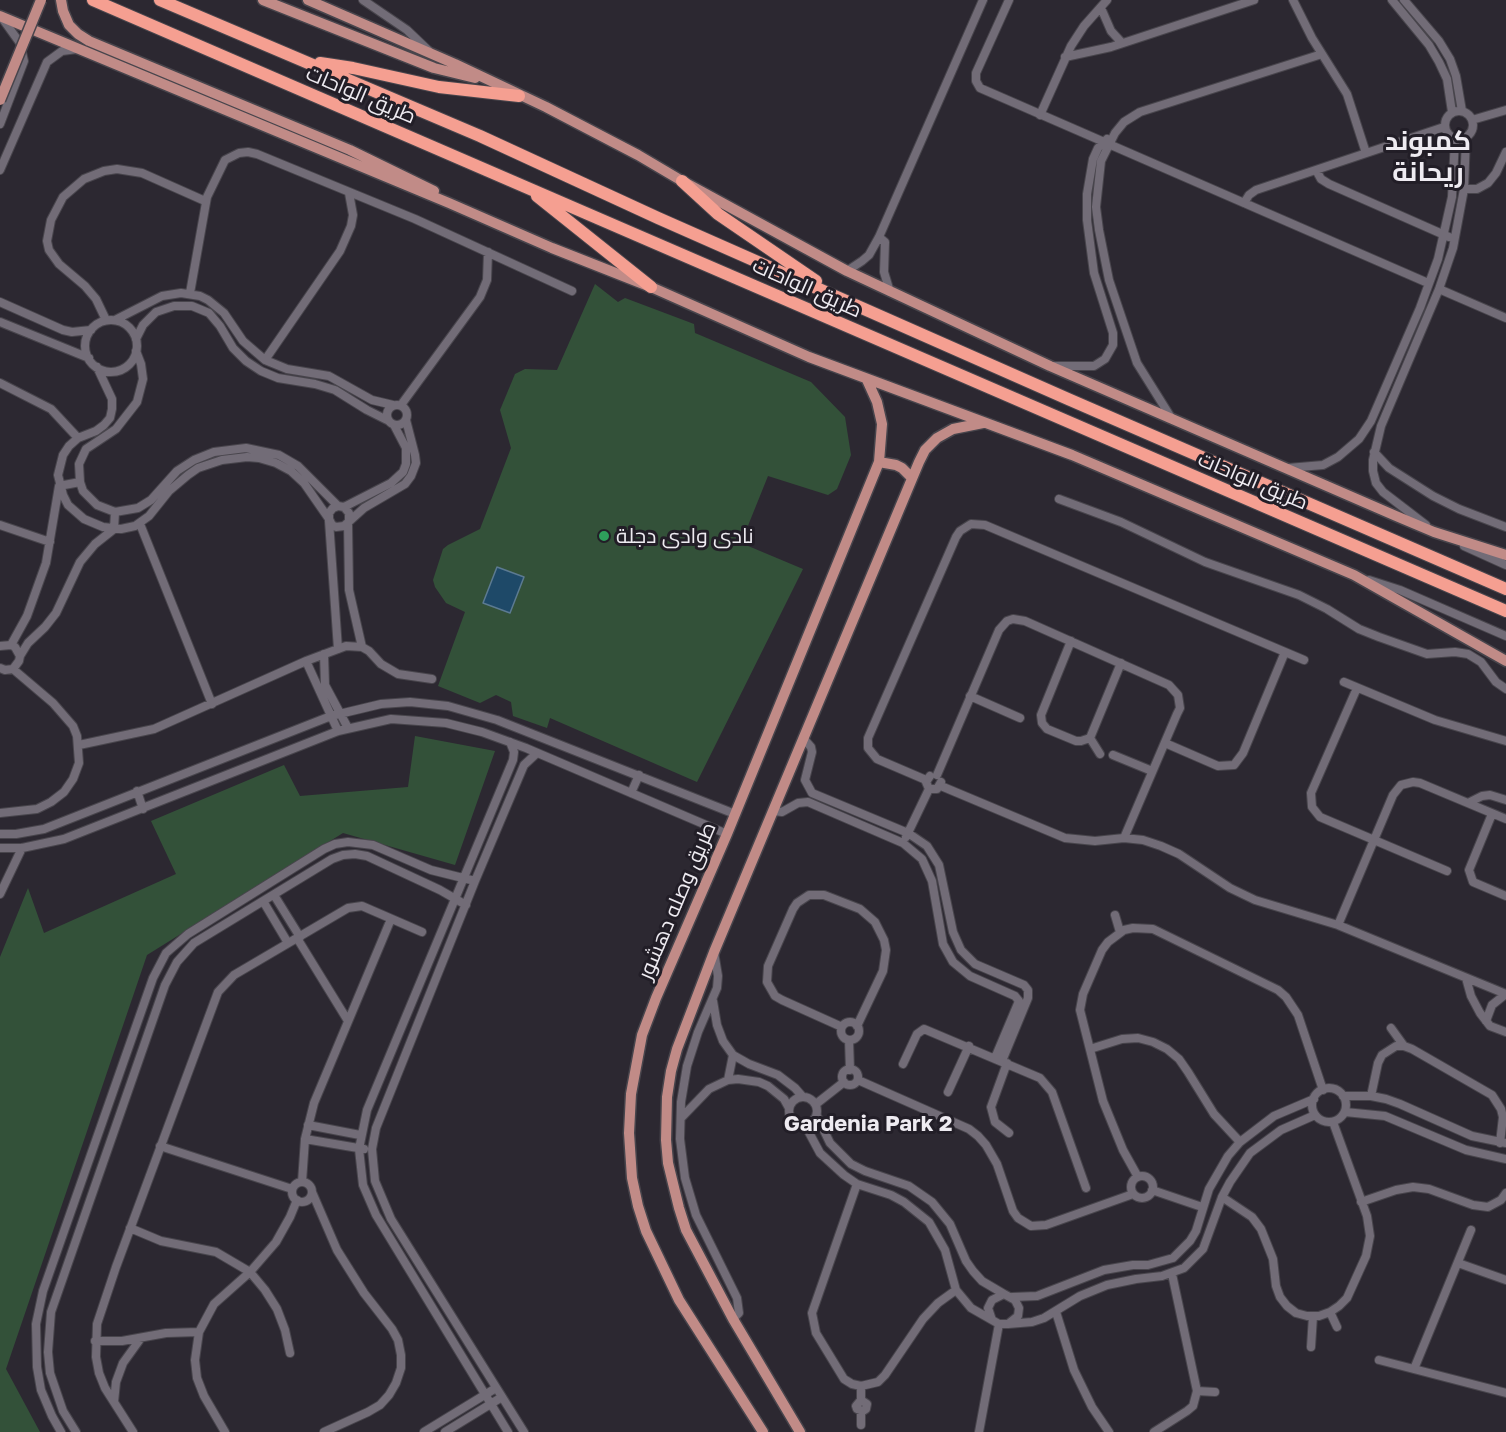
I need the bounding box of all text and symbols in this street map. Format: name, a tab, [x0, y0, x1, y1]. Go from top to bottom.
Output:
street label: طريق الواحات	[302, 61, 420, 129]
district label: كمبوند ريحانة	[1385, 125, 1471, 188]
street label: طريق الواحات	[748, 253, 866, 323]
street label: طريق الواحات	[1194, 447, 1312, 515]
place label: نادى وادى دجلة	[616, 523, 754, 549]
marker: نادى وادى دجلة	[597, 529, 611, 543]
street label: طريق وصله دهشور	[633, 819, 721, 983]
district label: Gardenia Park 2	[784, 1111, 952, 1137]

